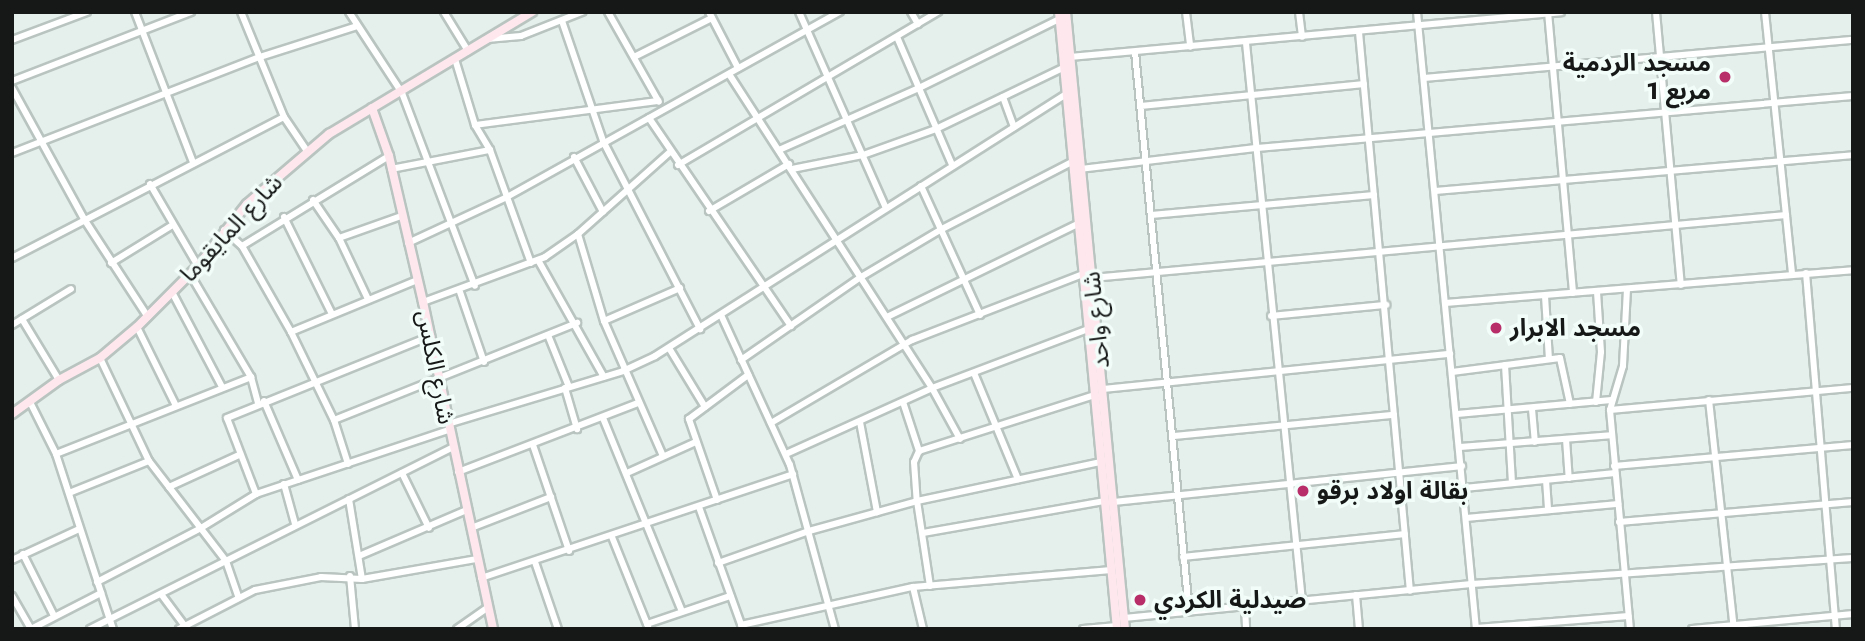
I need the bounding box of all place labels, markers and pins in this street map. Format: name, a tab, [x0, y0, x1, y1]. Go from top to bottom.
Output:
place label: مسجد الردمية مربع 1	[1563, 49, 1711, 105]
marker: مسجد الردمية مربع 1	[1717, 69, 1733, 85]
place label: مسجد الابرار	[1510, 314, 1641, 342]
marker: مسجد الابرار	[1488, 320, 1504, 336]
place label: بقالة اولاد برقو	[1317, 477, 1468, 505]
marker: بقالة اولاد برقو	[1295, 483, 1311, 499]
place label: صيدلية الكردي	[1154, 586, 1306, 614]
marker: صيدلية الكردي	[1132, 592, 1148, 608]

